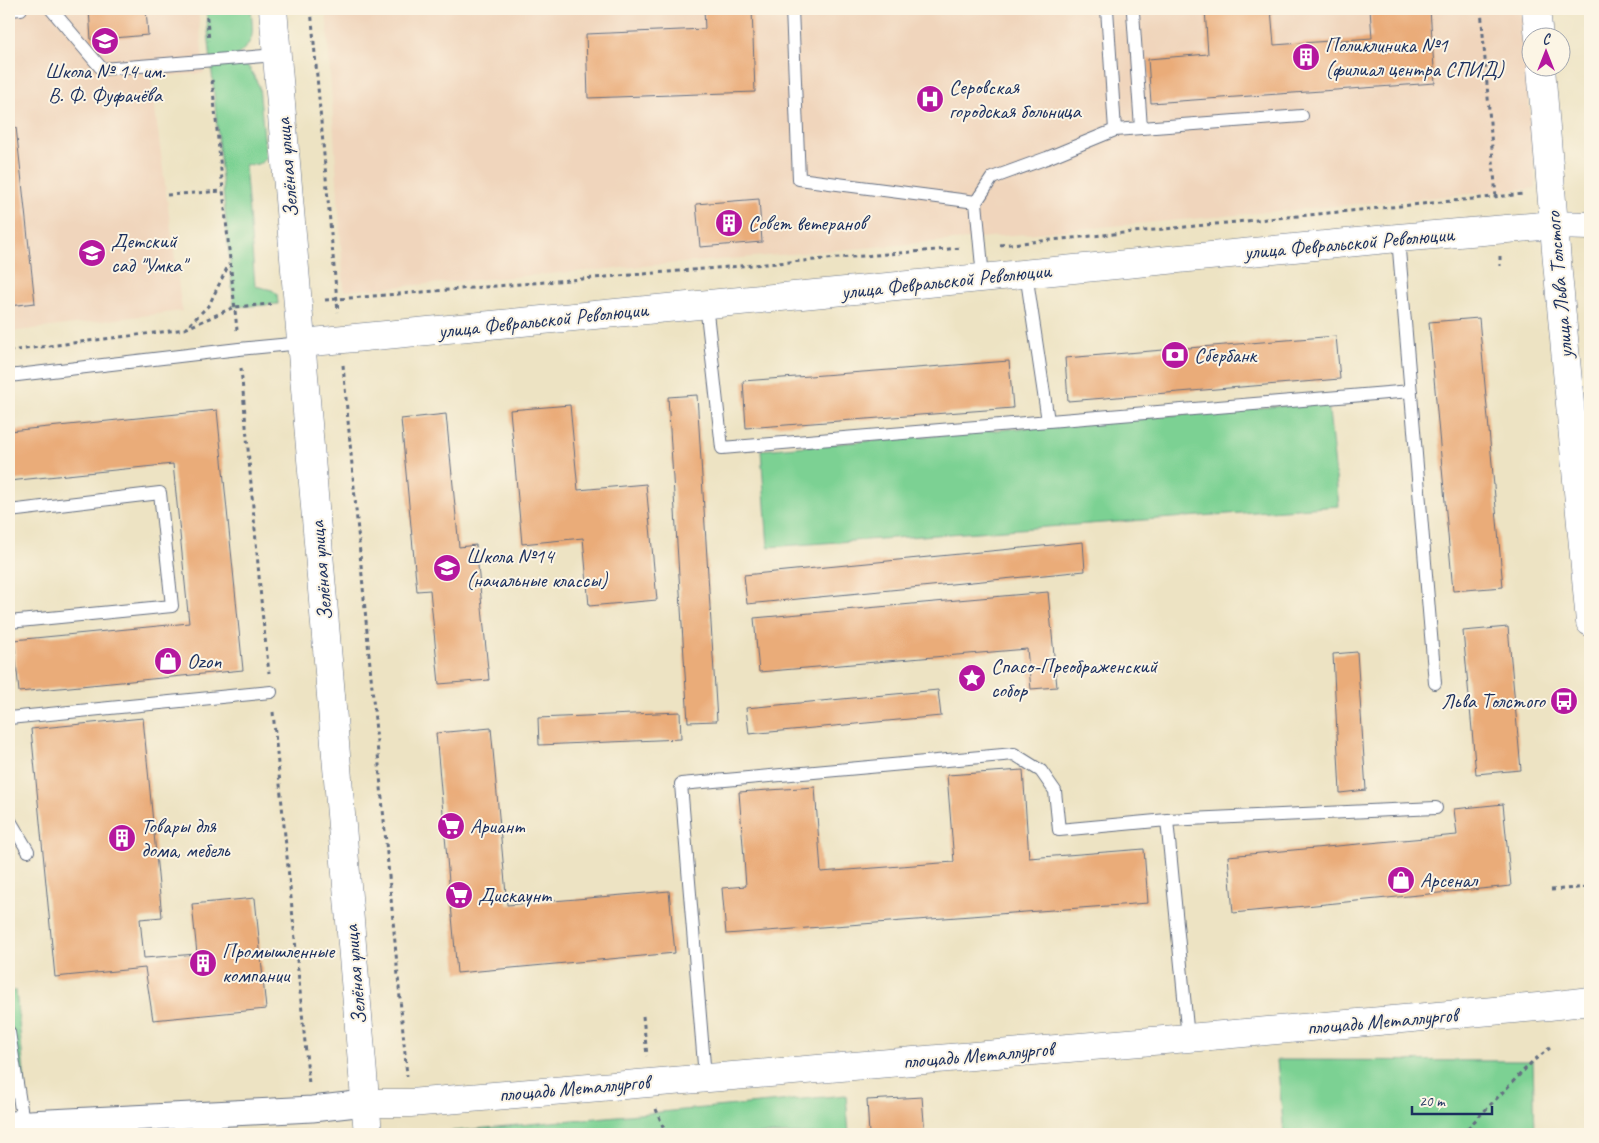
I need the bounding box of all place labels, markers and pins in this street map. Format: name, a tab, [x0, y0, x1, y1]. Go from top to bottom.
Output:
school or university icon: Школа № 14 им. В. Ф. Фуфачёва	[90, 26, 120, 56]
place label: Поликлиника №1 (филиал центра СПИД)	[1325, 32, 1505, 82]
building icon: Поликлиника №1 (филиал центра СПИД)	[1291, 42, 1321, 72]
place label: Школа № 14 им. В. Ф. Фуфачёва	[45, 58, 166, 108]
place label: Серовская городская больница	[949, 74, 1083, 124]
hospital icon: Серовская городская больница	[915, 84, 945, 114]
building icon: Совет ветеранов	[714, 208, 744, 238]
place label: Совет ветеранов	[748, 210, 870, 236]
place label: Детский сад "Умка"	[111, 228, 190, 278]
school or university icon: Детский сад "Умка"	[77, 238, 107, 268]
bank icon: Сбербанк	[1160, 340, 1190, 370]
place label: Сбербанк	[1194, 342, 1259, 368]
place label: Школа №14 (начальные классы)	[466, 543, 608, 593]
school or university icon: Школа №14 (начальные классы)	[432, 553, 462, 583]
shop icon: Ozon	[153, 646, 183, 676]
place label: Ozon	[187, 648, 222, 674]
place label: Спасо-Преображенский собор	[991, 653, 1158, 703]
place icon: Спасо-Преображенский собор	[957, 663, 987, 693]
bus stop icon: Льва Толстого	[1549, 686, 1579, 716]
place label: Льва Толстого	[1441, 688, 1547, 714]
supermarket icon: Ариант	[436, 811, 466, 841]
place label: Товары для дома, мебель	[141, 813, 231, 863]
place label: Ариант	[470, 813, 526, 839]
building icon: Товары для дома, мебель	[107, 823, 137, 853]
shop icon: Арсенал	[1386, 865, 1416, 895]
place label: Арсенал	[1420, 867, 1479, 893]
supermarket icon: Дискаунт	[444, 880, 474, 910]
place label: Дискаунт	[478, 882, 552, 908]
place label: Промышленные компании	[222, 938, 336, 988]
building icon: Промышленные компании	[188, 948, 218, 978]

